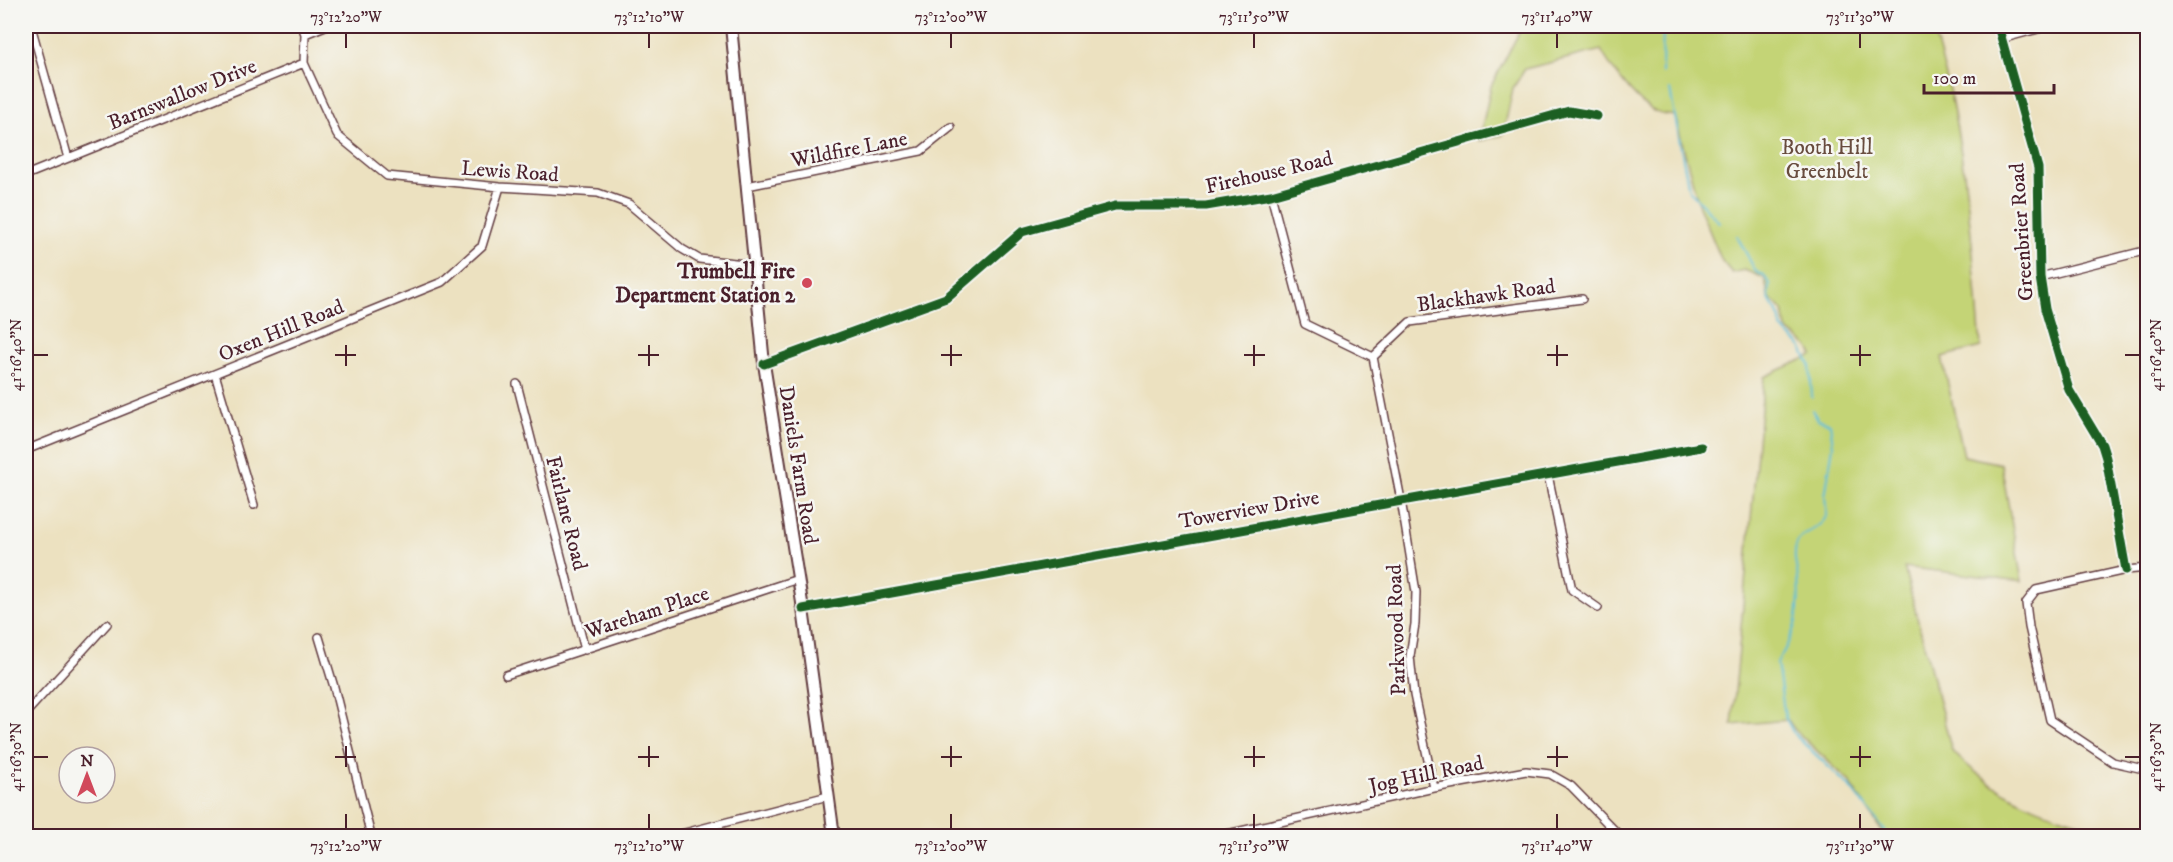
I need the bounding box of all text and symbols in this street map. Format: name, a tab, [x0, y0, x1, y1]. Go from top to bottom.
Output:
text: 73°12'20"W	[310, 8, 382, 27]
text: 73°12'10"W	[614, 8, 684, 27]
text: 73°12'00"W	[915, 8, 987, 27]
text: 73°11'50"W	[1219, 8, 1289, 27]
text: 73°11'40"W	[1521, 8, 1593, 27]
text: 73°11'30"W	[1826, 8, 1894, 27]
street label: Barnswallow Drive	[104, 53, 261, 137]
scale bar	[1924, 57, 2054, 95]
text: 100 m	[1933, 68, 1976, 90]
street label: Wildfire Lane	[788, 126, 910, 174]
park label: Booth Hill Greenbelt	[1781, 135, 1874, 185]
street label: Firehouse Road	[1203, 146, 1336, 200]
street label: Lewis Road	[460, 156, 560, 188]
street label: Greenbrier Road	[2004, 162, 2040, 302]
place label: Trumbell Fire Department Station 2	[615, 259, 796, 309]
street label: Blackhawk Road	[1415, 273, 1557, 319]
marker: Trumbell Fire Department Station 2	[800, 276, 814, 290]
street label: Oxen Hill Road	[215, 294, 348, 368]
text: 41°16'40"N	[7, 319, 26, 391]
text: 41°16'40"N	[2147, 319, 2166, 391]
street label: Daniels Farm Road	[773, 384, 823, 547]
street label: Fairlane Road	[539, 453, 593, 574]
street label: Towerview Drive	[1177, 485, 1322, 535]
street label: Parkwood Road	[1382, 563, 1412, 696]
street label: Wareham Place	[581, 581, 713, 646]
text: 41°16'30"N	[7, 722, 26, 792]
text: 41°16'30"N	[2147, 722, 2166, 792]
north arrow	[57, 745, 117, 805]
street label: Jog Hill Road	[1365, 750, 1486, 800]
text: N	[80, 751, 94, 771]
text: 73°12'20"W	[310, 837, 382, 856]
text: 73°12'10"W	[614, 837, 684, 856]
text: 73°12'00"W	[915, 837, 987, 856]
text: 73°11'50"W	[1219, 837, 1289, 856]
text: 73°11'40"W	[1521, 837, 1593, 856]
text: 73°11'30"W	[1826, 837, 1894, 856]

